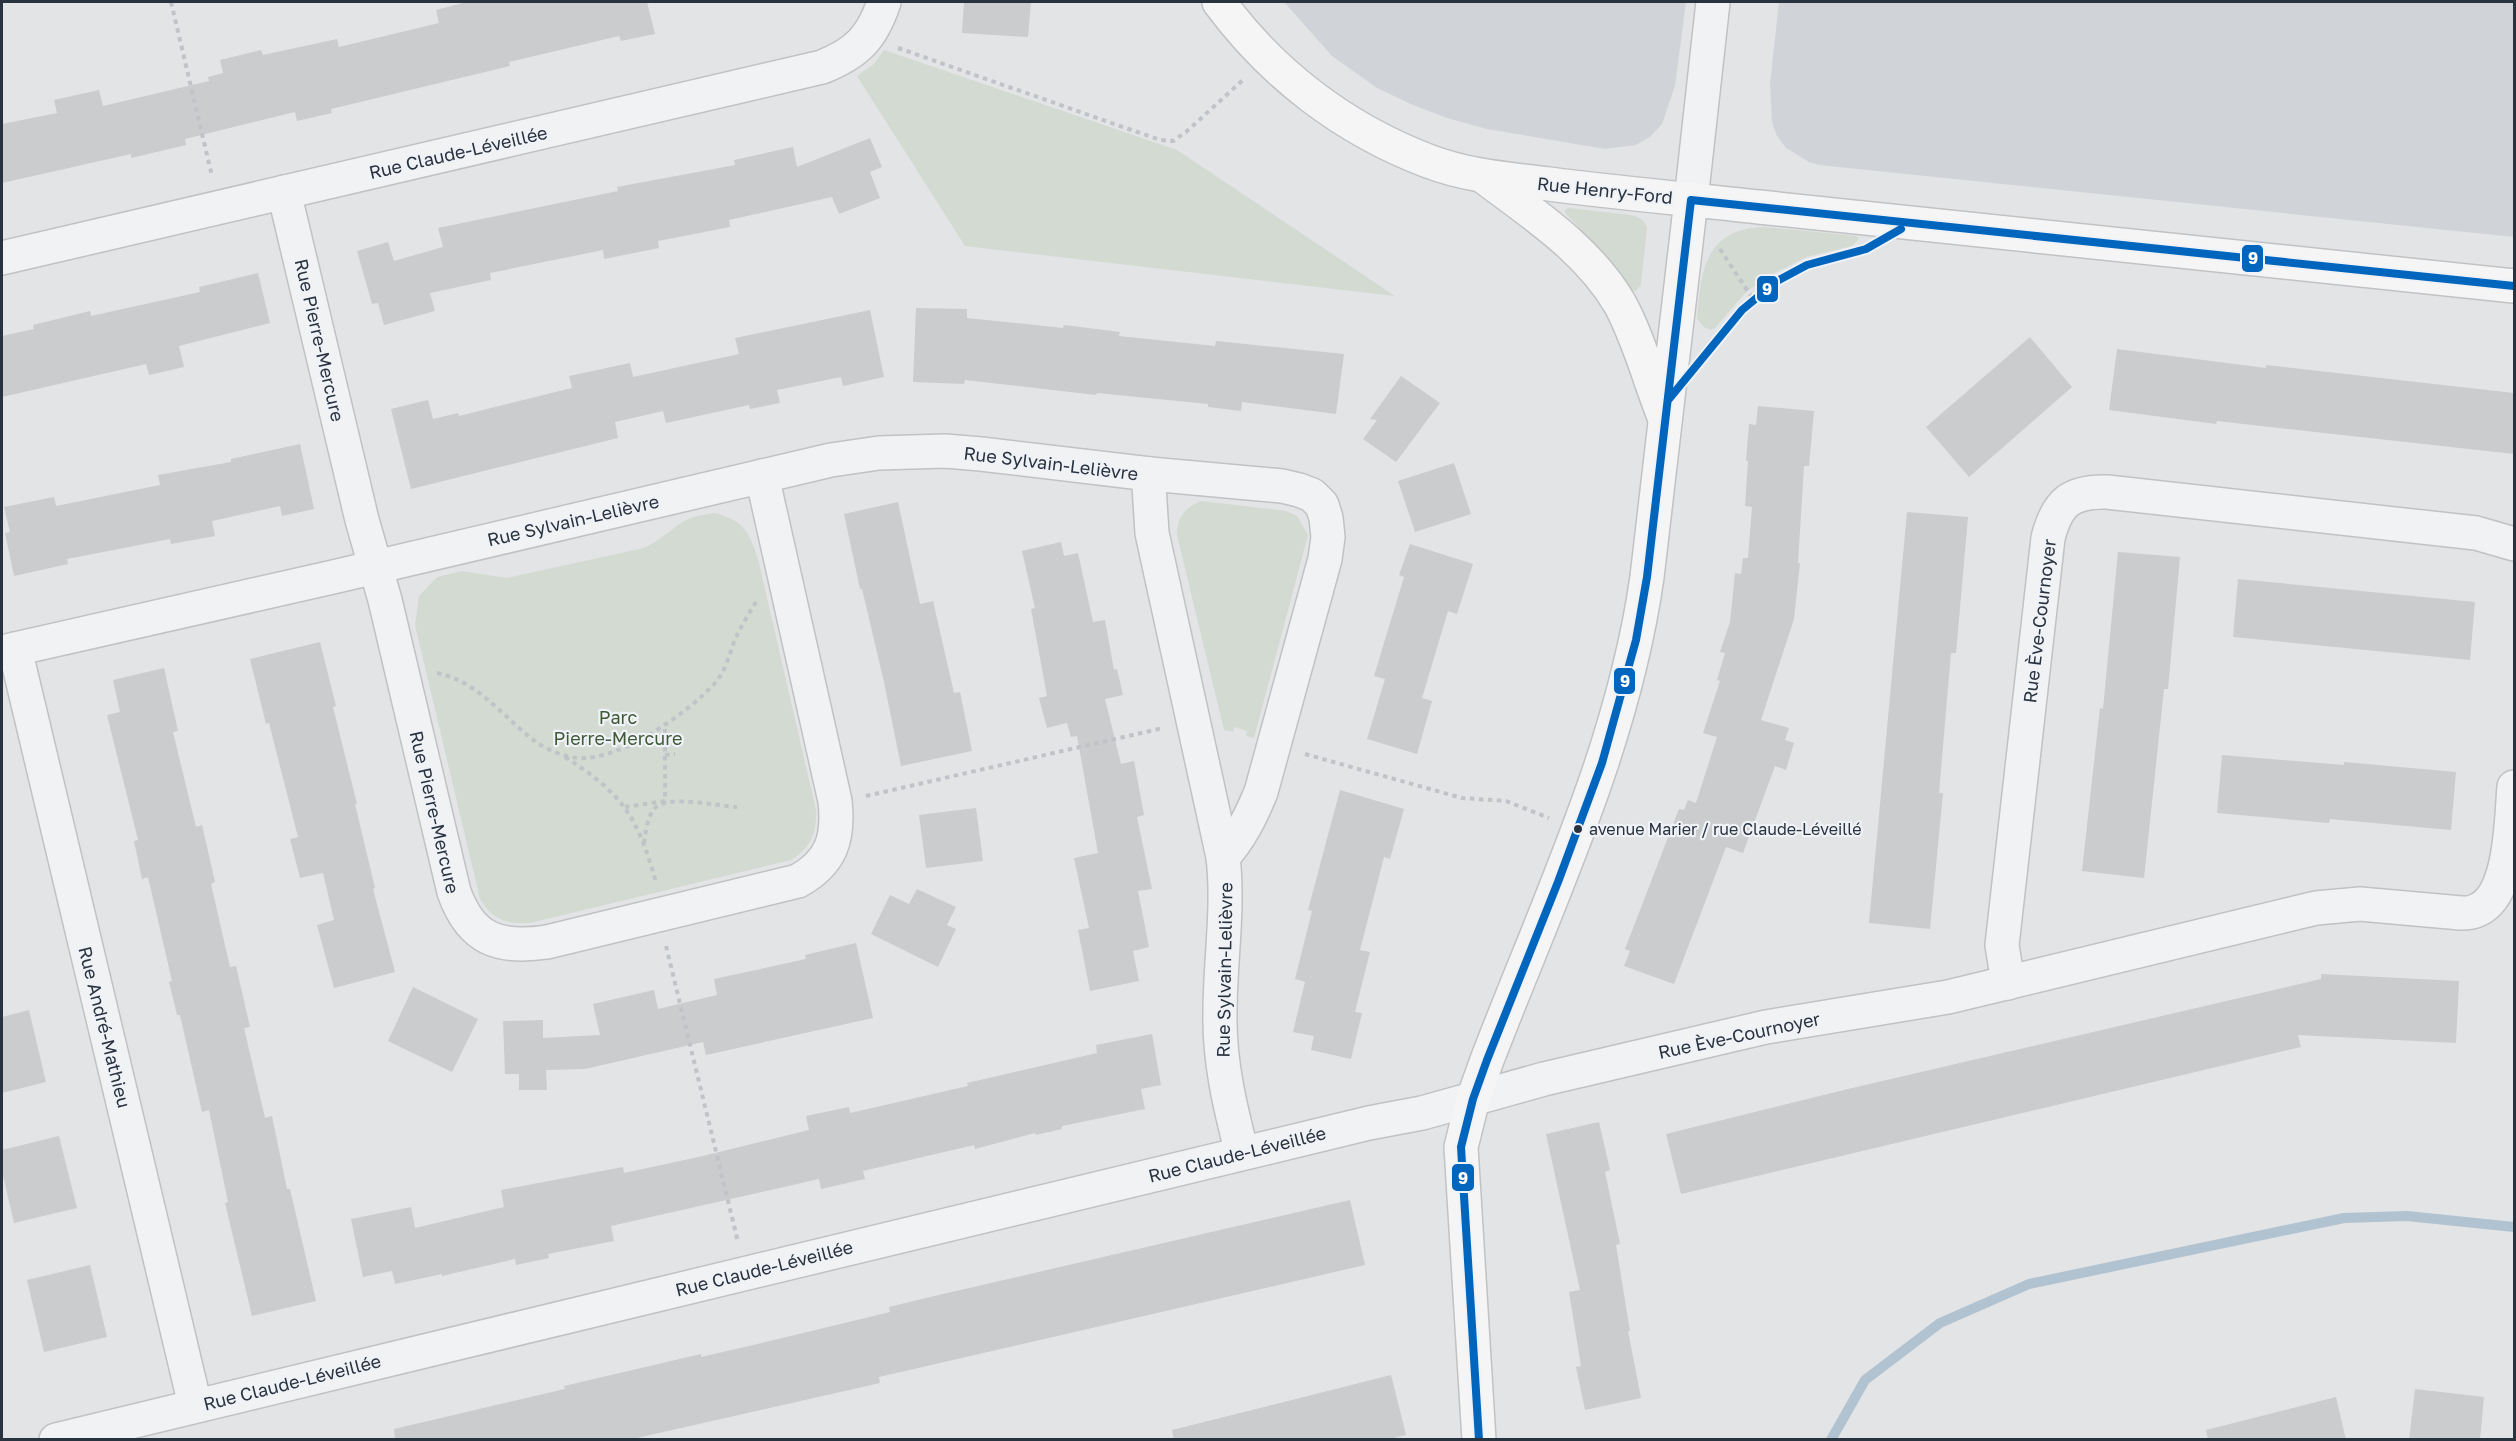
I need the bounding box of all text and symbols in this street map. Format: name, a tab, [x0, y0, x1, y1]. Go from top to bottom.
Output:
street label: Rue Claude-Léveillée	[367, 121, 549, 183]
street label: Rue Henry-Ford	[1536, 172, 1674, 208]
line badge: 9	[2241, 244, 2264, 273]
text: 9	[2248, 248, 2258, 268]
street label: Rue Pierre-Mercure	[291, 256, 349, 424]
line badge: 9	[1756, 275, 1779, 303]
text: 9	[1762, 279, 1772, 299]
street label: Rue Sylvain-Lelièvre	[963, 441, 1139, 485]
street label: Rue Sylvain-Lelièvre	[485, 490, 661, 550]
street label: Rue Ève-Cournoyer	[2018, 538, 2060, 704]
line badge: 9	[1613, 667, 1636, 695]
text: 9	[1620, 671, 1630, 691]
park label: Parc Pierre-Mercure	[554, 706, 682, 749]
street label: Rue Pierre-Mercure	[406, 728, 464, 896]
place label: avenue Marier / rue Claude-Léveillé	[1589, 819, 1862, 839]
marker: avenue Marier / rue Claude-Léveillé	[1572, 823, 1584, 835]
street label: Rue Sylvain-Lelièvre	[1211, 882, 1237, 1058]
street label: Rue André-Mathieu	[74, 944, 136, 1110]
street label: Rue Ève-Cournoyer	[1656, 1007, 1822, 1063]
street label: Rue Claude-Léveillée	[1146, 1121, 1328, 1187]
line badge: 9	[1451, 1163, 1475, 1192]
text: 9	[1458, 1168, 1468, 1188]
street label: Rue Claude-Léveillée	[673, 1235, 855, 1301]
street label: Rue Claude-Léveillée	[201, 1349, 383, 1415]

